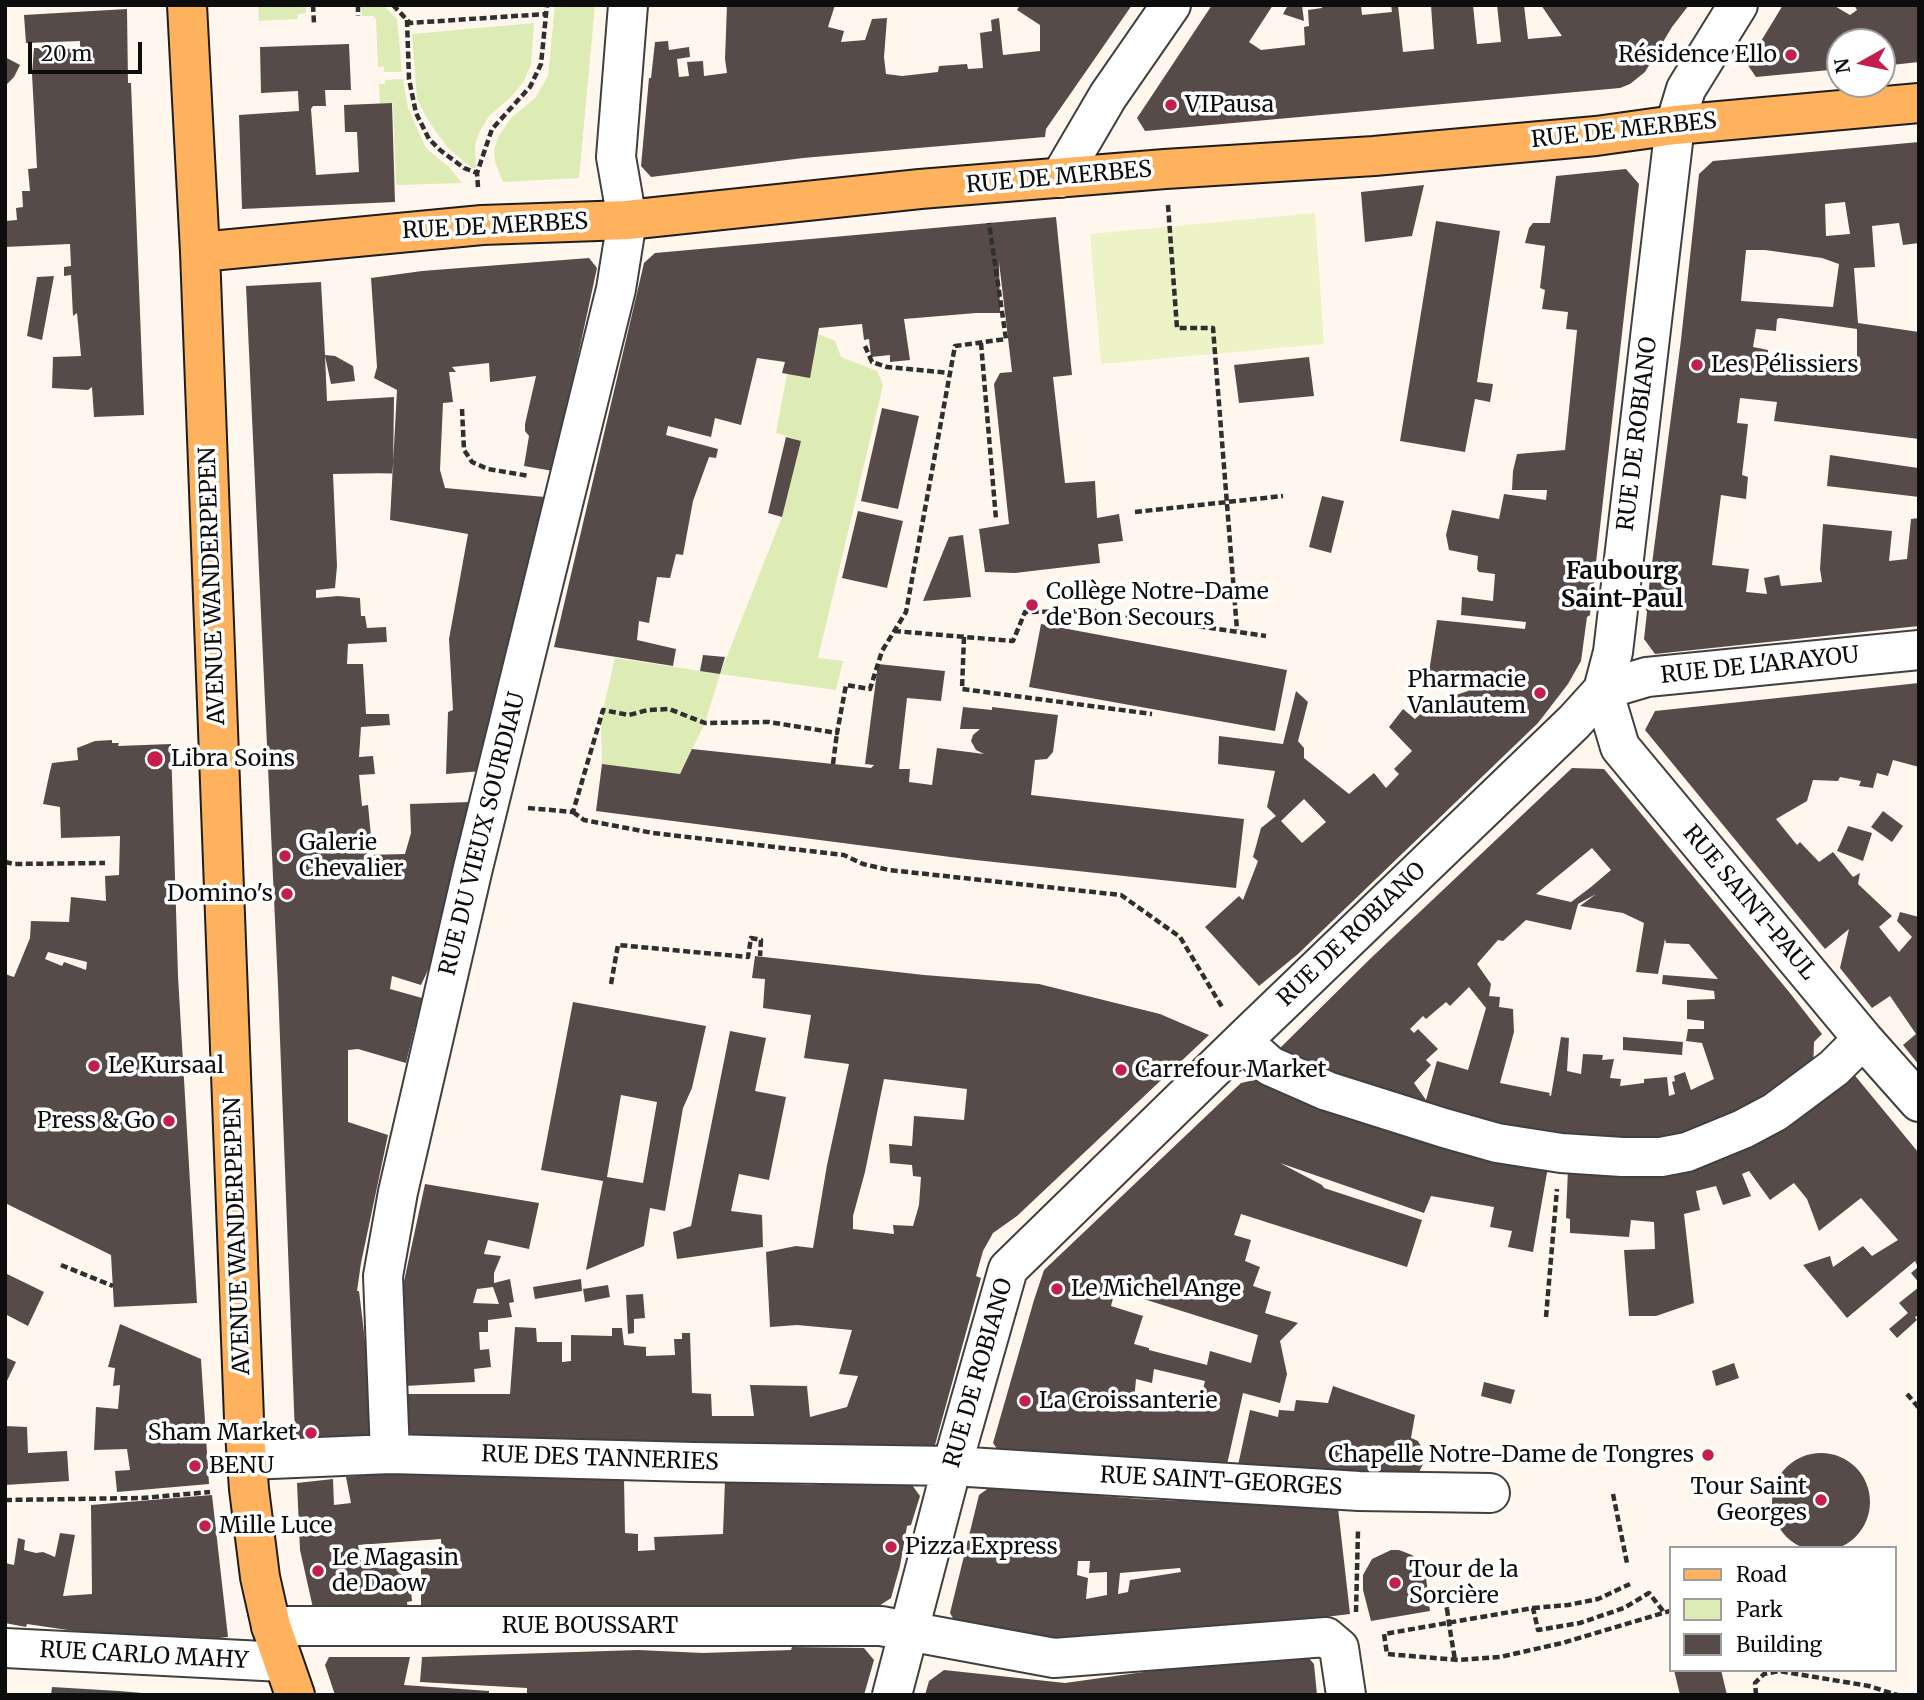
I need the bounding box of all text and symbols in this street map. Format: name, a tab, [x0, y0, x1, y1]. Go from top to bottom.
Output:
scale bar	[32, 28, 145, 72]
north arrow	[1826, 28, 1896, 98]
text: 20 m	[41, 40, 92, 67]
place label: Résidence Ello	[1618, 41, 1777, 69]
marker: Résidence Ello	[1783, 47, 1799, 63]
text: N	[1829, 57, 1855, 75]
place label: VIPausa	[1185, 91, 1274, 119]
marker: VIPausa	[1163, 97, 1179, 113]
street label: RUE DE MERBES	[1530, 108, 1718, 154]
street label: RUE DE MERBES	[965, 156, 1153, 200]
street label: RUE DE MERBES	[401, 208, 589, 246]
street label: RUE DE ROBIANO	[1612, 335, 1664, 533]
place label: Les Pélissiers	[1711, 351, 1858, 379]
marker: Les Pélissiers	[1689, 357, 1705, 373]
street label: AVENUE WANDERPEPEN	[194, 447, 232, 725]
district label: Faubourg Saint-Paul	[1561, 558, 1683, 614]
place label: Collège Notre-Dame de Bon Secours	[1046, 578, 1269, 632]
marker: Collège Notre-Dame de Bon Secours	[1024, 597, 1040, 613]
street label: RUE DE L'ARAYOU	[1659, 642, 1861, 690]
place label: Pharmacie Vanlautem	[1407, 666, 1526, 720]
marker: Pharmacie Vanlautem	[1532, 685, 1548, 701]
street label: RUE DU VIEUX SOURDIAU	[434, 689, 532, 979]
place label: Libra Soins	[171, 745, 295, 773]
marker: Libra Soins	[145, 749, 165, 769]
street label: RUE SAINT-PAUL	[1676, 820, 1822, 986]
place label: Galerie Chevalier	[299, 829, 404, 883]
marker: Galerie Chevalier	[277, 848, 293, 864]
street label: RUE DE ROBIANO	[1272, 857, 1432, 1013]
place label: Domino's	[167, 880, 273, 908]
marker: Domino's	[279, 886, 295, 902]
place label: Le Kursaal	[108, 1052, 224, 1080]
place label: Carrefour Market	[1135, 1056, 1327, 1084]
marker: Le Kursaal	[86, 1058, 102, 1074]
marker: Carrefour Market	[1113, 1062, 1129, 1078]
street label: AVENUE WANDERPEPEN	[219, 1097, 257, 1375]
place label: Press & Go	[37, 1107, 155, 1135]
marker: Press & Go	[161, 1113, 177, 1129]
street label: RUE DE ROBIANO	[939, 1275, 1019, 1471]
place label: Le Michel Ange	[1071, 1275, 1241, 1303]
marker: Le Michel Ange	[1049, 1281, 1065, 1297]
place label: La Croissanterie	[1039, 1387, 1217, 1415]
marker: La Croissanterie	[1017, 1393, 1033, 1409]
place label: Sham Market	[148, 1419, 297, 1447]
marker: Sham Market	[303, 1425, 319, 1441]
street label: RUE DES TANNERIES	[481, 1441, 719, 1477]
place label: Chapelle Notre-Dame de Tongres	[1328, 1441, 1694, 1469]
marker: Chapelle Notre-Dame de Tongres	[1700, 1447, 1716, 1463]
place label: BENU	[209, 1452, 274, 1480]
marker: BENU	[187, 1458, 203, 1474]
street label: RUE SAINT-GEORGES	[1099, 1462, 1343, 1502]
place label: Tour Saint Georges	[1691, 1473, 1807, 1527]
marker: Tour Saint Georges	[1813, 1492, 1829, 1508]
place label: Mille Luce	[219, 1512, 333, 1540]
marker: Mille Luce	[197, 1518, 213, 1534]
place label: Pizza Express	[905, 1533, 1058, 1561]
marker: Pizza Express	[883, 1539, 899, 1555]
place label: Le Magasin de Daow	[332, 1544, 459, 1598]
legend	[1668, 1546, 1896, 1672]
place label: Tour de la Sorcière	[1409, 1556, 1519, 1610]
text: Road	[1736, 1561, 1787, 1588]
marker: Le Magasin de Daow	[310, 1563, 326, 1579]
marker: Tour de la Sorcière	[1387, 1575, 1403, 1591]
text: Park	[1736, 1596, 1783, 1623]
street label: RUE BOUSSART	[502, 1612, 678, 1640]
text: Building	[1736, 1631, 1822, 1658]
street label: RUE CARLO MAHY	[39, 1637, 249, 1675]

